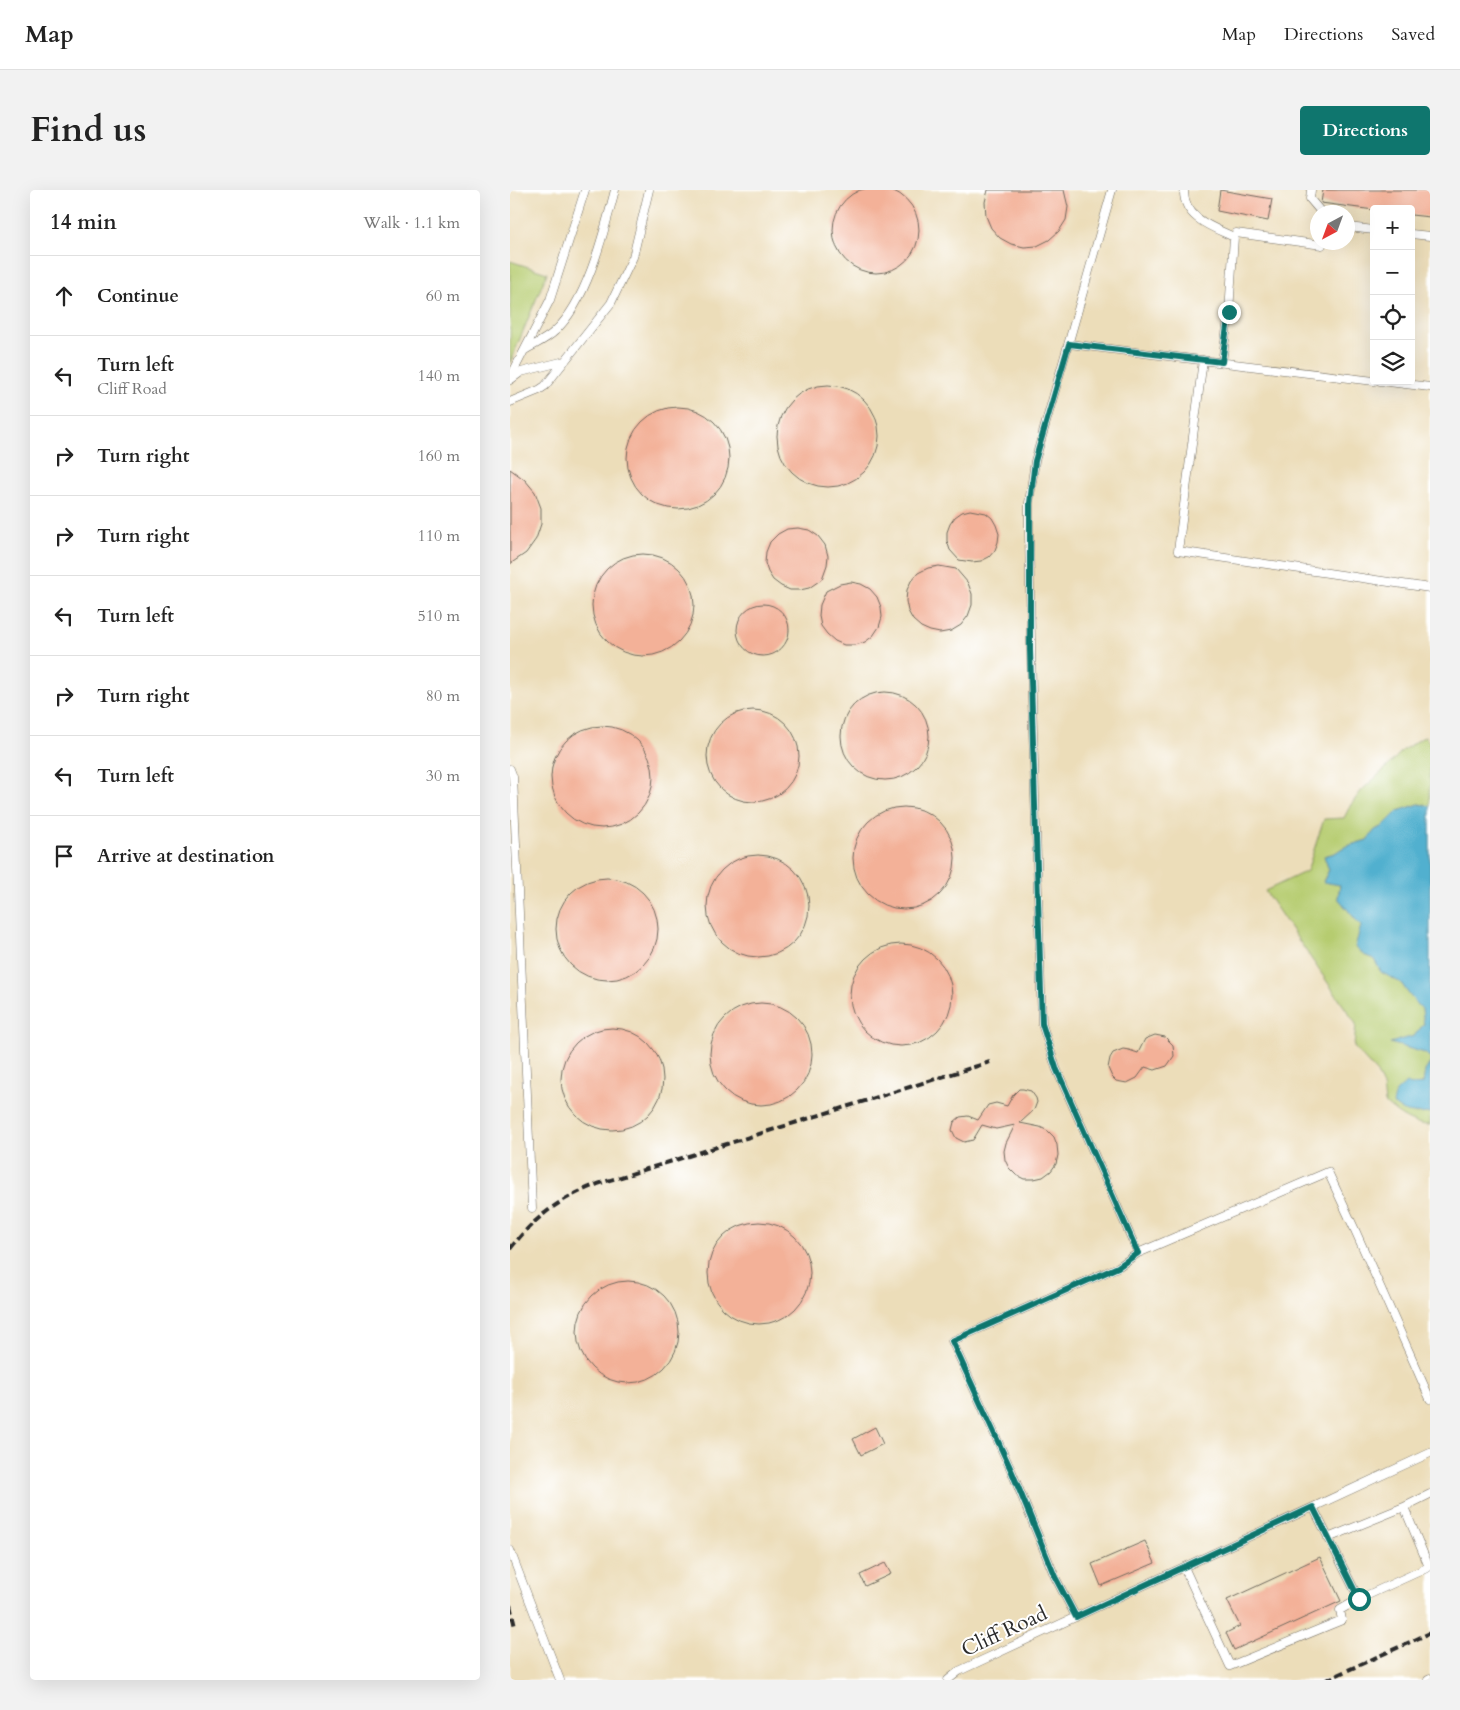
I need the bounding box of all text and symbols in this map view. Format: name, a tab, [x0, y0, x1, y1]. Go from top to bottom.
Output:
text: Map	[25, 18, 74, 51]
text: Map	[1222, 22, 1256, 47]
text: Directions	[1284, 22, 1363, 47]
text: Saved	[1391, 22, 1435, 47]
text: Find us	[30, 106, 146, 154]
button: Directions	[1300, 106, 1430, 155]
north arrow	[1310, 205, 1355, 250]
map controls	[1370, 205, 1415, 385]
button: +	[1370, 205, 1415, 250]
text: 14 min	[50, 208, 117, 237]
text: Walk · 1.1 km	[363, 212, 460, 234]
button: −	[1370, 250, 1415, 295]
icon: ahead	[50, 282, 78, 310]
text: Continue	[97, 283, 179, 309]
text: 60 m	[426, 285, 460, 307]
button: locate	[1370, 295, 1415, 340]
route end	[1218, 301, 1241, 324]
button: layers	[1370, 340, 1415, 385]
text: Turn left	[97, 352, 174, 378]
icon: left	[50, 362, 78, 390]
text: 140 m	[418, 365, 460, 387]
text: Cliff Road	[97, 378, 167, 400]
icon: right	[50, 442, 78, 470]
text: Turn right	[97, 443, 189, 469]
text: 160 m	[418, 445, 460, 467]
icon: right	[50, 522, 78, 550]
text: Turn right	[97, 523, 189, 549]
text: 110 m	[418, 525, 460, 547]
icon: left	[50, 602, 78, 630]
text: Turn left	[97, 603, 174, 629]
text: 510 m	[418, 605, 460, 627]
icon: right	[50, 682, 78, 710]
text: Turn right	[97, 683, 189, 709]
text: 80 m	[426, 685, 460, 707]
icon: left	[50, 762, 78, 790]
text: Turn left	[97, 763, 174, 789]
text: 30 m	[426, 765, 460, 787]
icon: arrive	[50, 842, 78, 870]
text: Arrive at destination	[97, 843, 274, 869]
route start	[1348, 1588, 1371, 1611]
street label: Cliff Road	[957, 1599, 1052, 1664]

